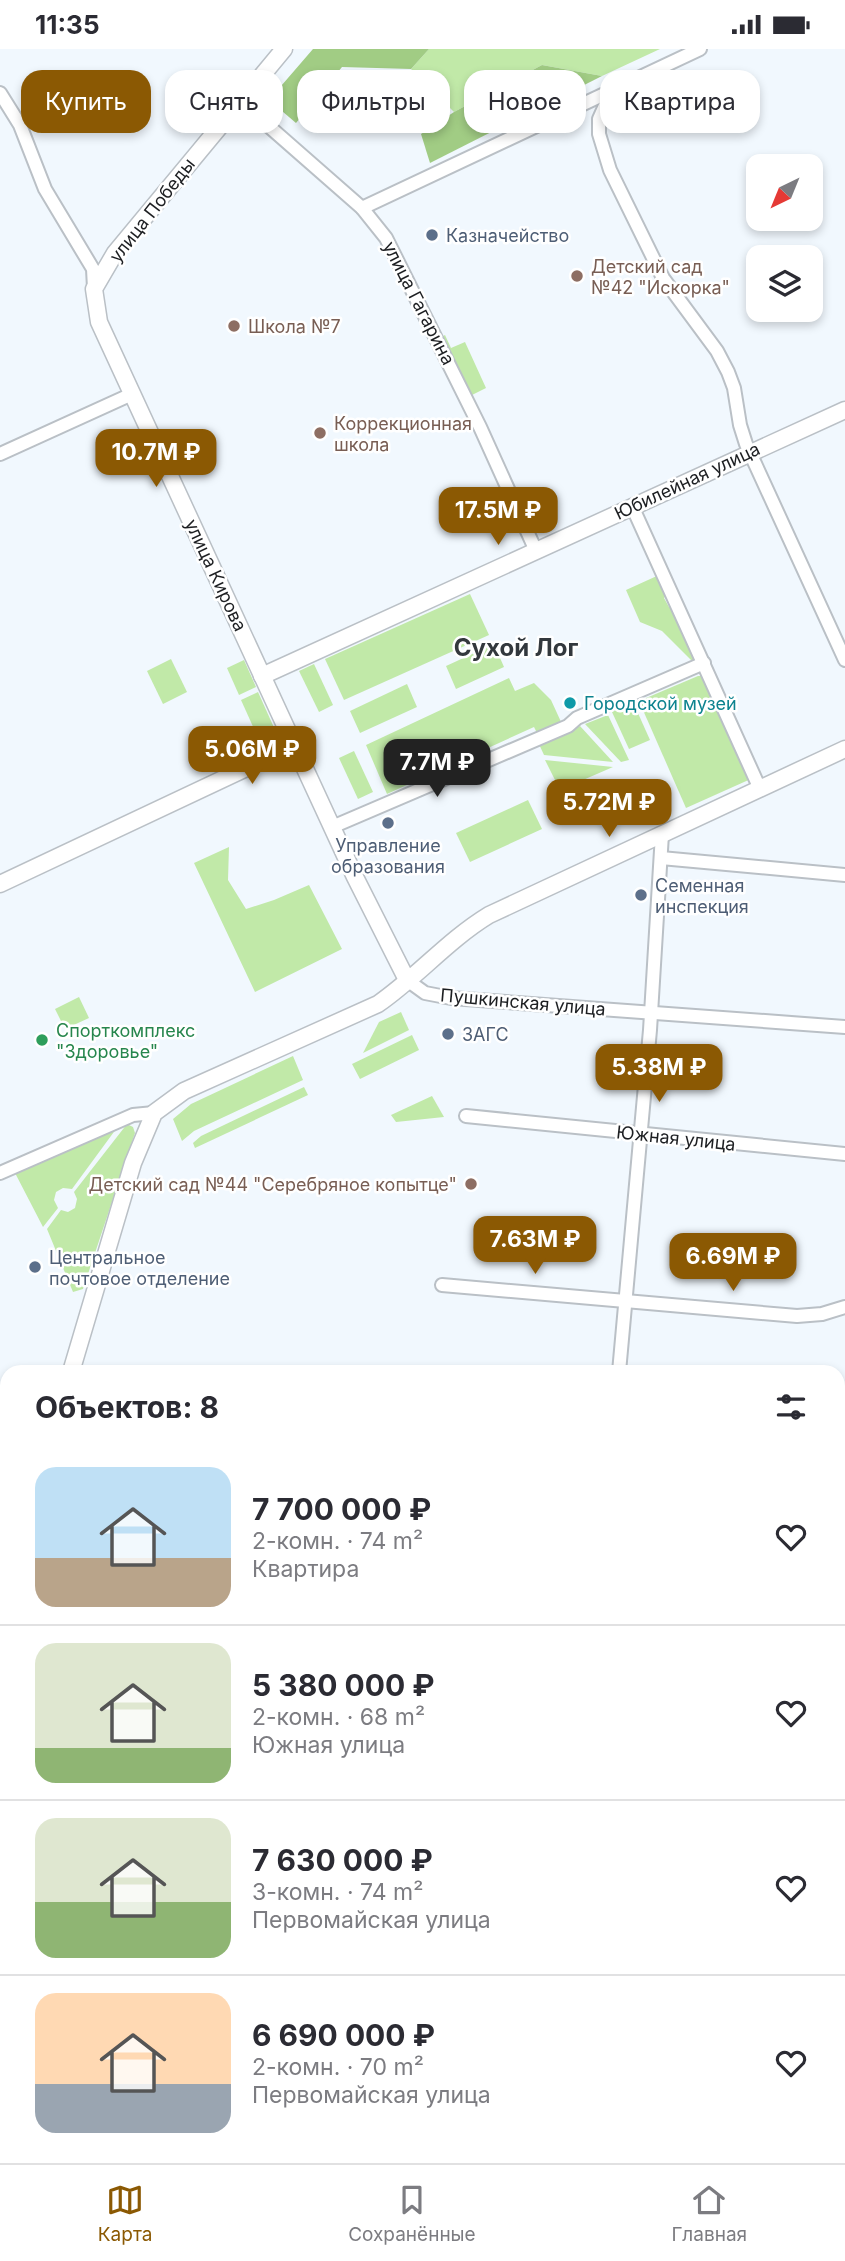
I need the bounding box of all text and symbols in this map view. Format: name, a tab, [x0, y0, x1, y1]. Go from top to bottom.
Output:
text: 11:35	[35, 9, 100, 40]
chip: Купить	[21, 70, 151, 133]
chip: Снять	[165, 70, 283, 133]
chip: Фильтры	[297, 70, 450, 133]
chip: Новое	[464, 70, 586, 133]
chip: Квартира	[600, 70, 760, 133]
street label: улица Победы	[105, 154, 199, 266]
north arrow	[746, 154, 822, 231]
map controls	[746, 154, 823, 322]
place label: Казначейство	[446, 225, 569, 246]
marker: Казначейство	[424, 227, 440, 243]
street label: улица Гагарина	[379, 238, 459, 368]
button: layers	[746, 245, 823, 322]
place label: Детский сад №42 "Искорка"	[591, 256, 730, 298]
marker: Детский сад №42 "Искорка"	[569, 268, 585, 284]
place label: Школа №7	[248, 316, 341, 337]
marker: Школа №7	[226, 318, 242, 334]
place label: Коррекционная школа	[334, 413, 472, 455]
marker: Коррекционная школа	[312, 425, 328, 441]
pin: 10.7M ₽	[91, 429, 221, 489]
text: 10.7M ₽	[111, 438, 201, 466]
street label: Юбилейная улица	[611, 438, 763, 524]
pin: 17.5M ₽	[433, 487, 563, 547]
text: 17.5M ₽	[455, 496, 541, 524]
street label: улица Кирова	[181, 516, 251, 634]
district label: Сухой Лог	[454, 633, 578, 662]
place label: Городской музей	[584, 693, 737, 714]
marker: Городской музей	[562, 695, 578, 711]
pin: 5.06M ₽	[187, 727, 317, 786]
text: 5.06M ₽	[204, 735, 300, 763]
pin: 7.7M ₽	[380, 739, 494, 799]
text: 7.7M ₽	[400, 748, 474, 776]
pin: 5.72M ₽	[544, 779, 674, 839]
text: 5.72M ₽	[562, 788, 656, 816]
marker: Управление образования	[380, 815, 396, 831]
place label: Управление образования	[331, 835, 445, 877]
place label: Семенная инспекция	[655, 875, 749, 917]
marker: Семенная инспекция	[633, 887, 649, 903]
street label: Пушкинская улица	[440, 984, 606, 1020]
place label: Спорткомплекс "Здоровье"	[56, 1020, 195, 1062]
place label: ЗАГС	[462, 1024, 509, 1045]
marker: ЗАГС	[440, 1026, 456, 1042]
marker: Спорткомплекс "Здоровье"	[34, 1032, 50, 1048]
pin: 5.38M ₽	[594, 1045, 724, 1104]
text: 5.38M ₽	[611, 1053, 707, 1081]
street label: Южная улица	[615, 1121, 737, 1155]
place label: Детский сад №44 "Серебряное копытце"	[88, 1174, 457, 1195]
marker: Детский сад №44 "Серебряное копытце"	[463, 1176, 479, 1192]
pin: 7.63M ₽	[470, 1217, 600, 1276]
text: 7.63M ₽	[489, 1225, 581, 1253]
pin: 6.69M ₽	[668, 1233, 798, 1293]
text: 6.69M ₽	[685, 1242, 781, 1270]
place label: Центральное почтовое отделение	[49, 1247, 230, 1289]
marker: Центральное почтовое отделение	[27, 1259, 43, 1275]
icon: filters	[772, 1388, 810, 1426]
text: Объектов: 8	[35, 1389, 219, 1425]
text: 7 700 000 ₽	[252, 1491, 431, 1527]
icon: home	[91, 1495, 175, 1579]
icon: heart	[772, 1518, 810, 1556]
text: 2-комн. · 74 m²	[252, 1527, 423, 1555]
text: Квартира	[252, 1555, 359, 1583]
text: 5 380 000 ₽	[252, 1667, 435, 1703]
icon: home	[91, 1671, 175, 1755]
icon: heart	[772, 1694, 810, 1732]
text: 2-комн. · 68 m²	[252, 1703, 425, 1731]
text: Южная улица	[252, 1731, 405, 1759]
text: 7 630 000 ₽	[252, 1842, 433, 1878]
icon: home	[91, 1846, 175, 1930]
icon: heart	[772, 1869, 810, 1907]
text: 3-комн. · 74 m²	[252, 1878, 423, 1906]
text: Первомайская улица	[252, 1906, 491, 1934]
text: 6 690 000 ₽	[252, 2017, 435, 2053]
icon: home	[91, 2021, 175, 2105]
icon: heart	[772, 2044, 810, 2082]
text: 2-комн. · 70 m²	[252, 2053, 424, 2081]
text: Первомайская улица	[252, 2081, 491, 2109]
tab: Карта	[98, 2181, 152, 2246]
tab: Сохранённые	[348, 2181, 476, 2246]
tab: Главная	[671, 2181, 747, 2246]

